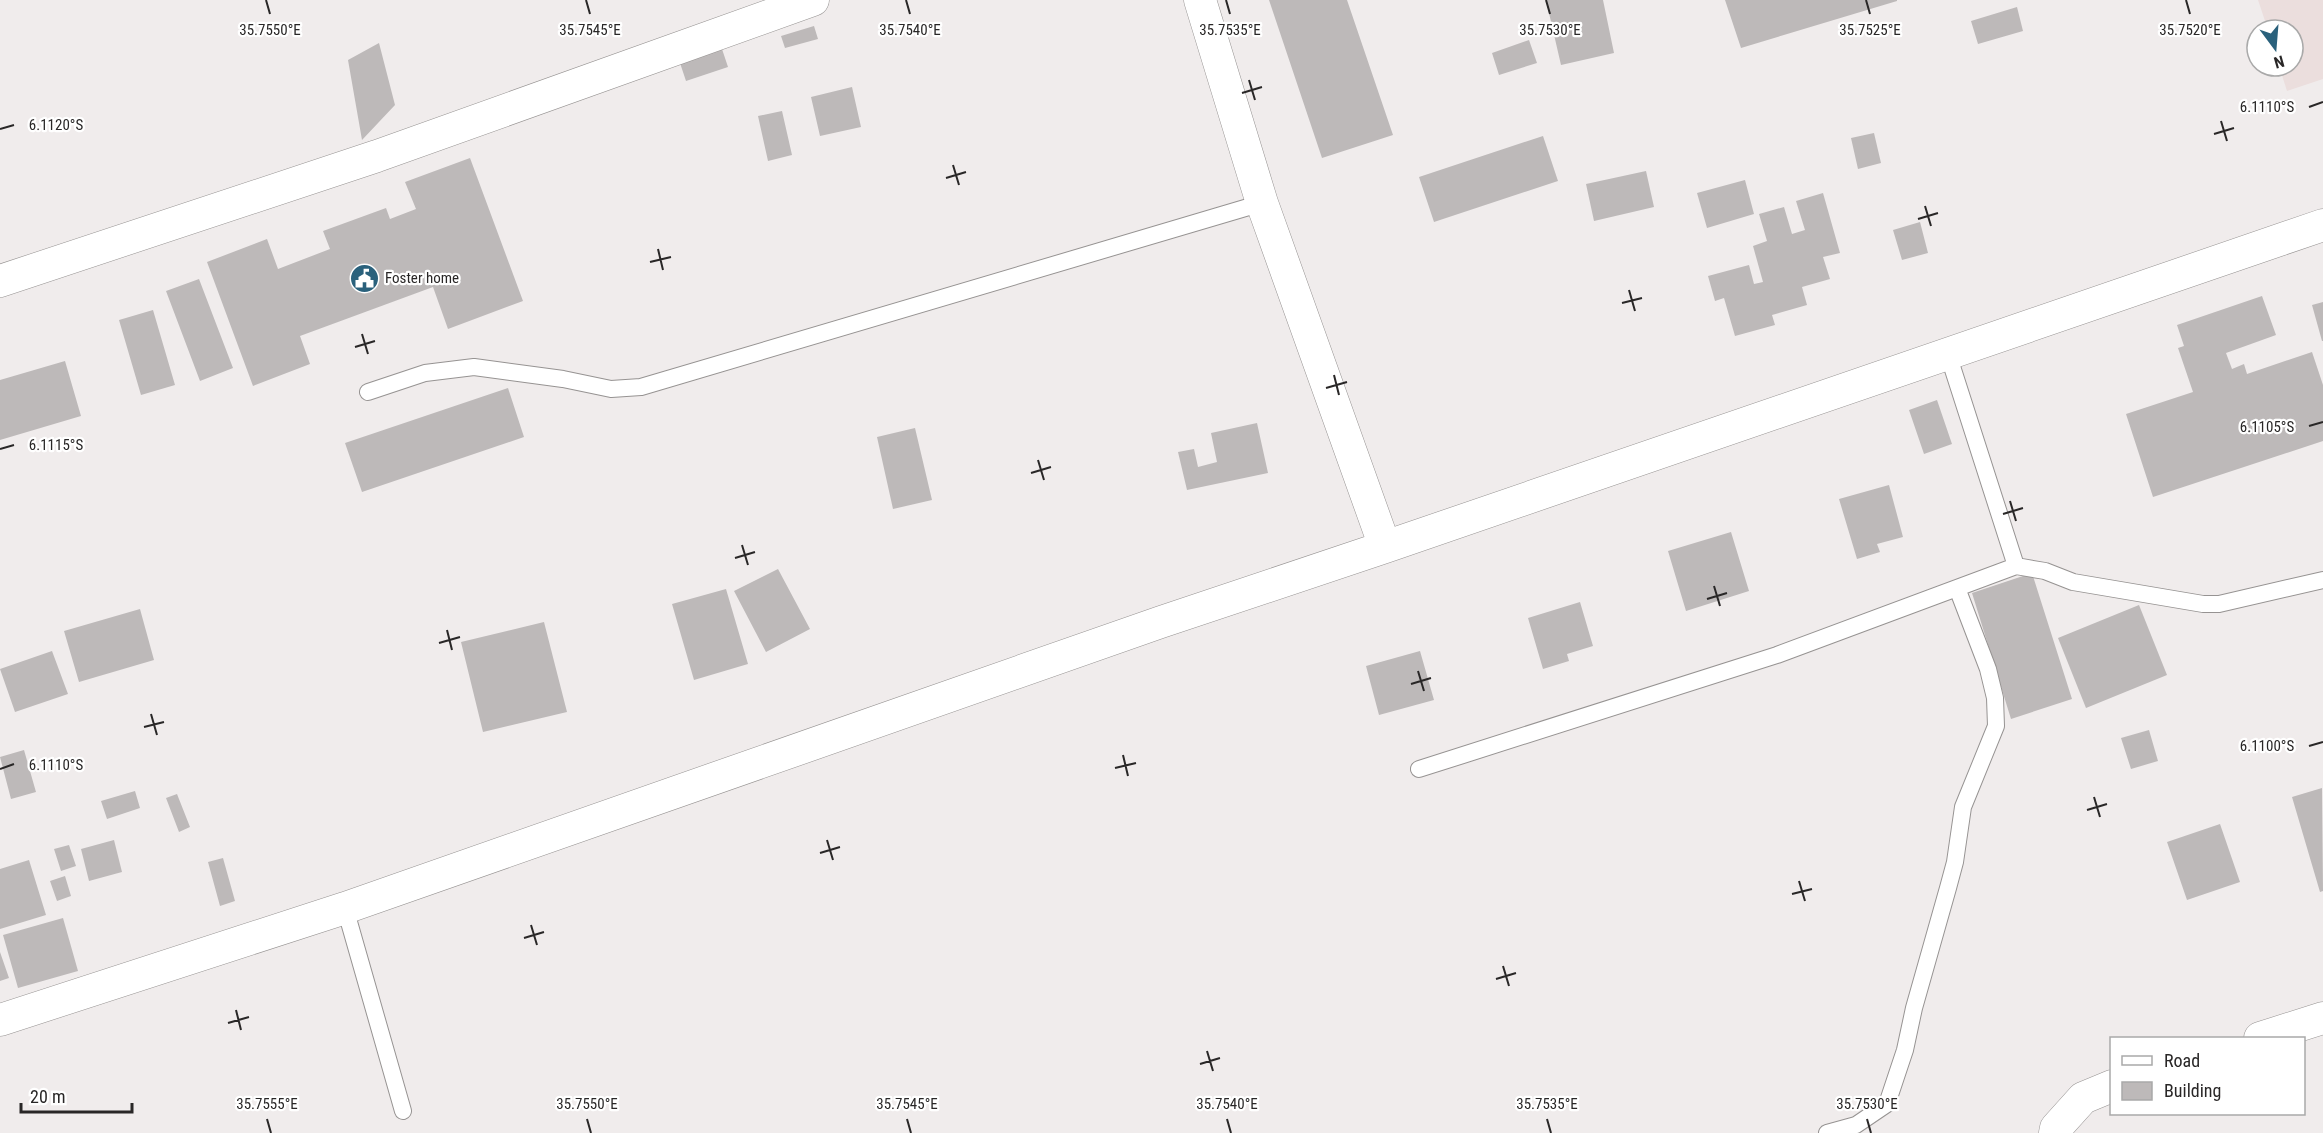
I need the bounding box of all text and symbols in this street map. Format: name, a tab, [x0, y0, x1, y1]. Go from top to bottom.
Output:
north arrow	[2245, 18, 2305, 78]
text: 35.7550°E	[239, 21, 301, 39]
text: 35.7545°E	[559, 21, 621, 39]
text: 35.7540°E	[879, 21, 941, 39]
text: 35.7535°E	[1199, 21, 1261, 39]
text: 35.7530°E	[1519, 21, 1581, 39]
text: 35.7525°E	[1839, 21, 1901, 39]
text: 35.7520°E	[2159, 21, 2221, 39]
text: N	[2272, 51, 2286, 72]
text: 6.1110°S	[2240, 98, 2294, 116]
text: 6.1120°S	[29, 116, 83, 134]
public building icon: Foster home	[348, 262, 380, 294]
place label: Foster home	[385, 269, 459, 287]
text: 6.1105°S	[2240, 418, 2294, 436]
text: 6.1115°S	[29, 436, 83, 454]
text: 6.1100°S	[2240, 737, 2294, 755]
text: 6.1110°S	[29, 756, 83, 774]
legend	[2110, 1037, 2305, 1115]
text: Road	[2164, 1050, 2200, 1071]
scale bar	[21, 1076, 132, 1114]
text: Building	[2164, 1080, 2221, 1101]
text: 20 m	[30, 1086, 65, 1107]
text: 35.7555°E	[236, 1095, 298, 1113]
text: 35.7550°E	[556, 1095, 618, 1113]
text: 35.7545°E	[876, 1095, 938, 1113]
text: 35.7540°E	[1196, 1095, 1258, 1113]
text: 35.7535°E	[1516, 1095, 1578, 1113]
text: 35.7530°E	[1836, 1095, 1898, 1113]

